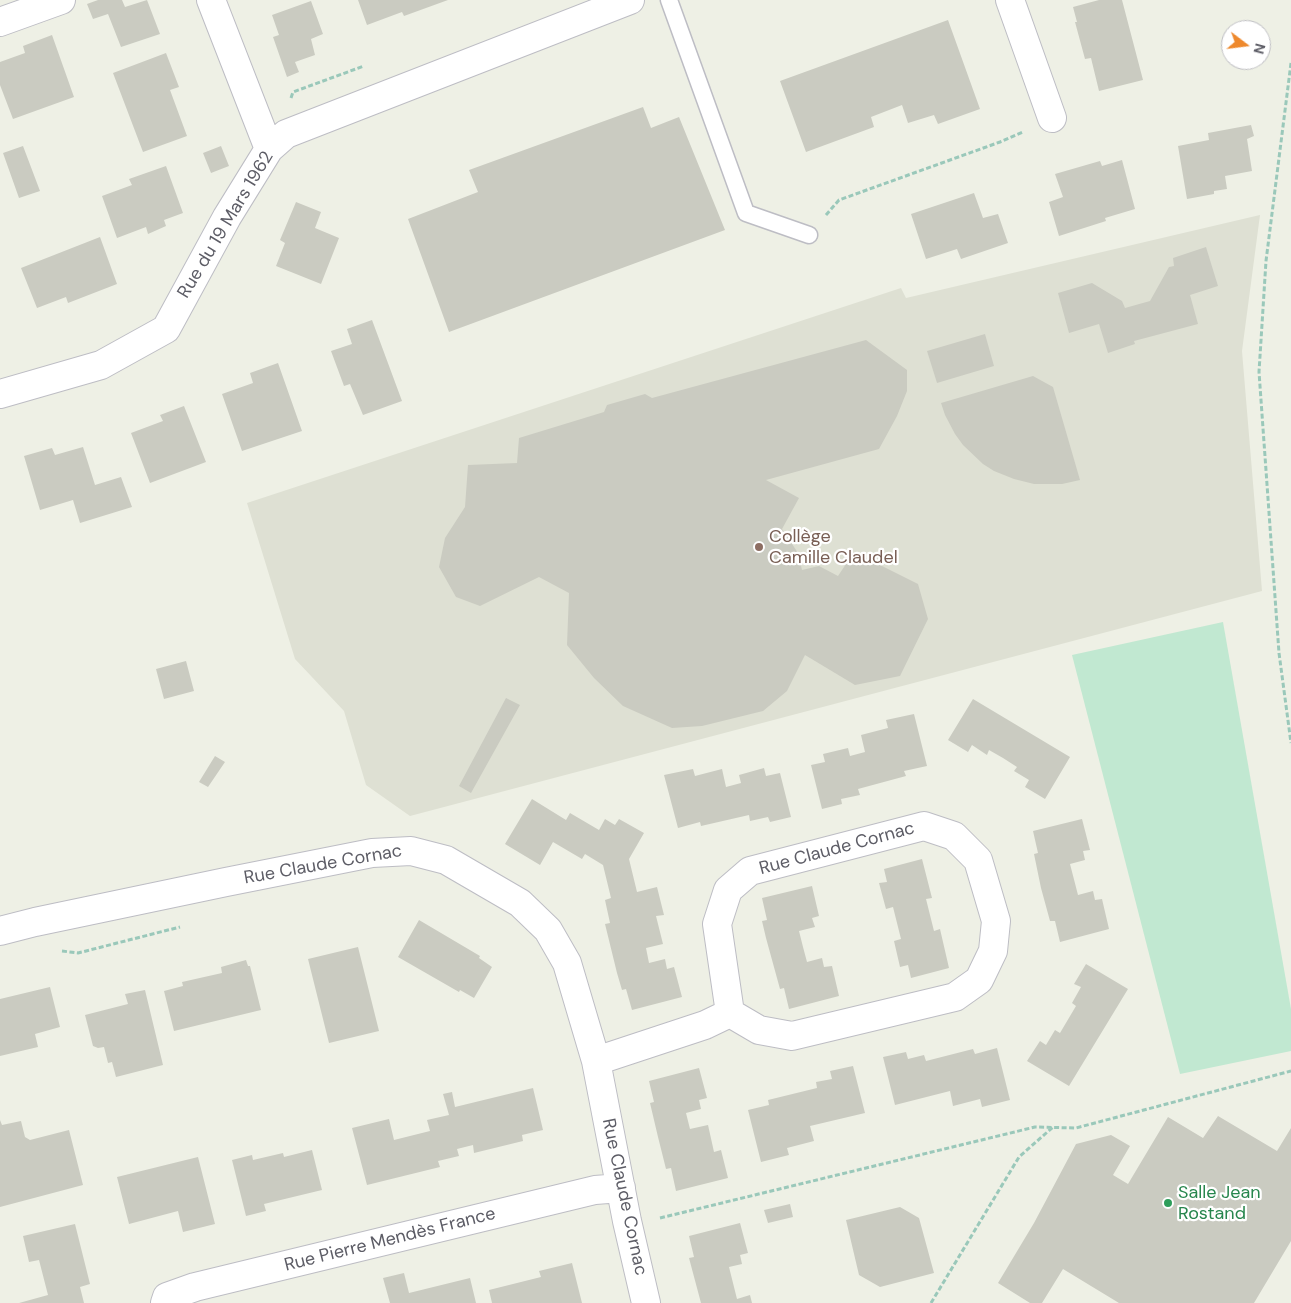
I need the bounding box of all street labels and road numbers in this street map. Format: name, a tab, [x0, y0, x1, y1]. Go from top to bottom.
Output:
street label: Rue du 19 Mars 1962	[174, 148, 278, 302]
street label: Rue Claude Cornac	[757, 818, 917, 880]
street label: Rue Claude Cornac	[242, 840, 404, 890]
street label: Rue Claude Cornac	[597, 1117, 651, 1277]
street label: Rue Pierre Mendès France	[282, 1203, 498, 1277]

